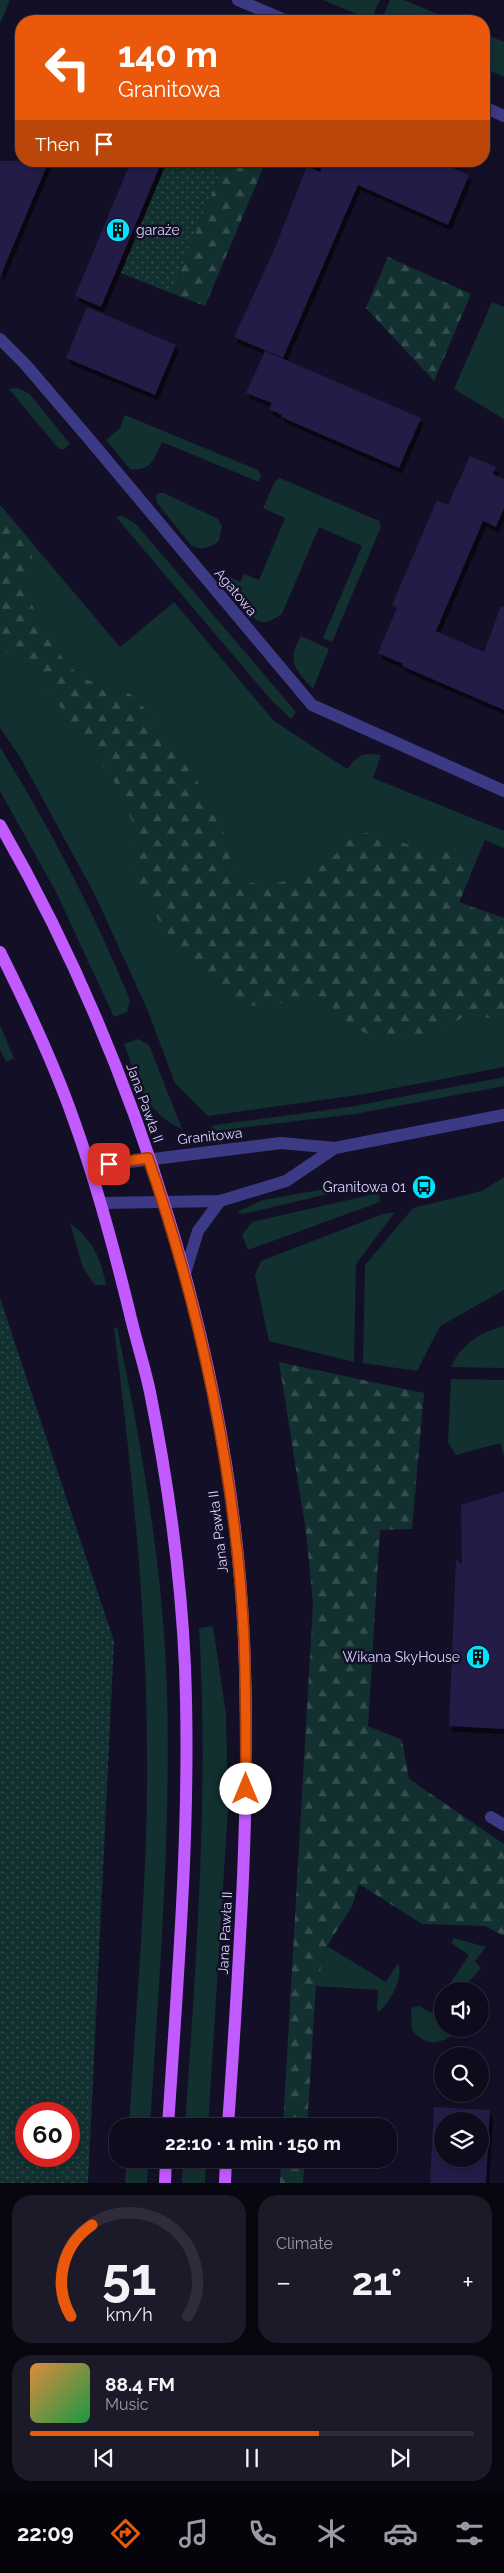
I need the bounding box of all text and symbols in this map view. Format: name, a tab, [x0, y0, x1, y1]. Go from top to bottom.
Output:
text: 140 m	[118, 34, 218, 75]
icon: left	[35, 35, 100, 100]
text: Granitowa	[118, 76, 221, 102]
icon: arrive	[90, 130, 118, 158]
text: Then	[35, 133, 80, 155]
building icon: garaże	[105, 217, 131, 243]
place label: garaże	[136, 222, 180, 238]
street label: Agatowa	[212, 565, 260, 619]
street label: Jana Pawła II	[123, 1061, 167, 1145]
street label: Granitowa	[177, 1125, 243, 1147]
pin	[88, 1143, 130, 1185]
icon: arrive	[95, 1150, 123, 1178]
bus stop icon: Granitowa 01	[411, 1174, 437, 1200]
place label: Granitowa 01	[323, 1179, 406, 1195]
street label: Jana Pawła II	[205, 1490, 231, 1574]
building icon: Wikana SkyHouse	[465, 1644, 491, 1670]
place label: Wikana SkyHouse	[343, 1649, 460, 1665]
position arrow	[219, 1762, 271, 1814]
street label: Jana Pawła II	[215, 1891, 235, 1975]
map controls	[434, 1982, 489, 2167]
button: sound	[434, 1982, 489, 2037]
button: search	[434, 2047, 489, 2102]
speed limit sign: 60	[15, 2102, 80, 2167]
button: layers	[434, 2112, 489, 2167]
text: 22:10 · 1 min · 150 m	[165, 2132, 341, 2154]
text: Climate	[276, 2234, 333, 2253]
text: 51	[102, 2246, 156, 2307]
text: 21°	[352, 2259, 402, 2304]
text: −	[276, 2266, 291, 2299]
text: +	[462, 2266, 474, 2299]
text: km/h	[105, 2304, 153, 2325]
text: 88.4 FM	[105, 2373, 175, 2395]
text: Music	[105, 2395, 149, 2414]
icon: previous	[90, 2444, 118, 2472]
icon: pause	[238, 2444, 266, 2472]
icon: next	[386, 2444, 414, 2472]
icon: directions	[108, 2516, 143, 2551]
icon: music	[176, 2516, 211, 2551]
icon: phone	[245, 2516, 280, 2551]
icon: climate	[314, 2516, 349, 2551]
icon: car	[383, 2516, 418, 2551]
icon: filters	[452, 2516, 487, 2551]
text: 22:09	[17, 2520, 74, 2546]

